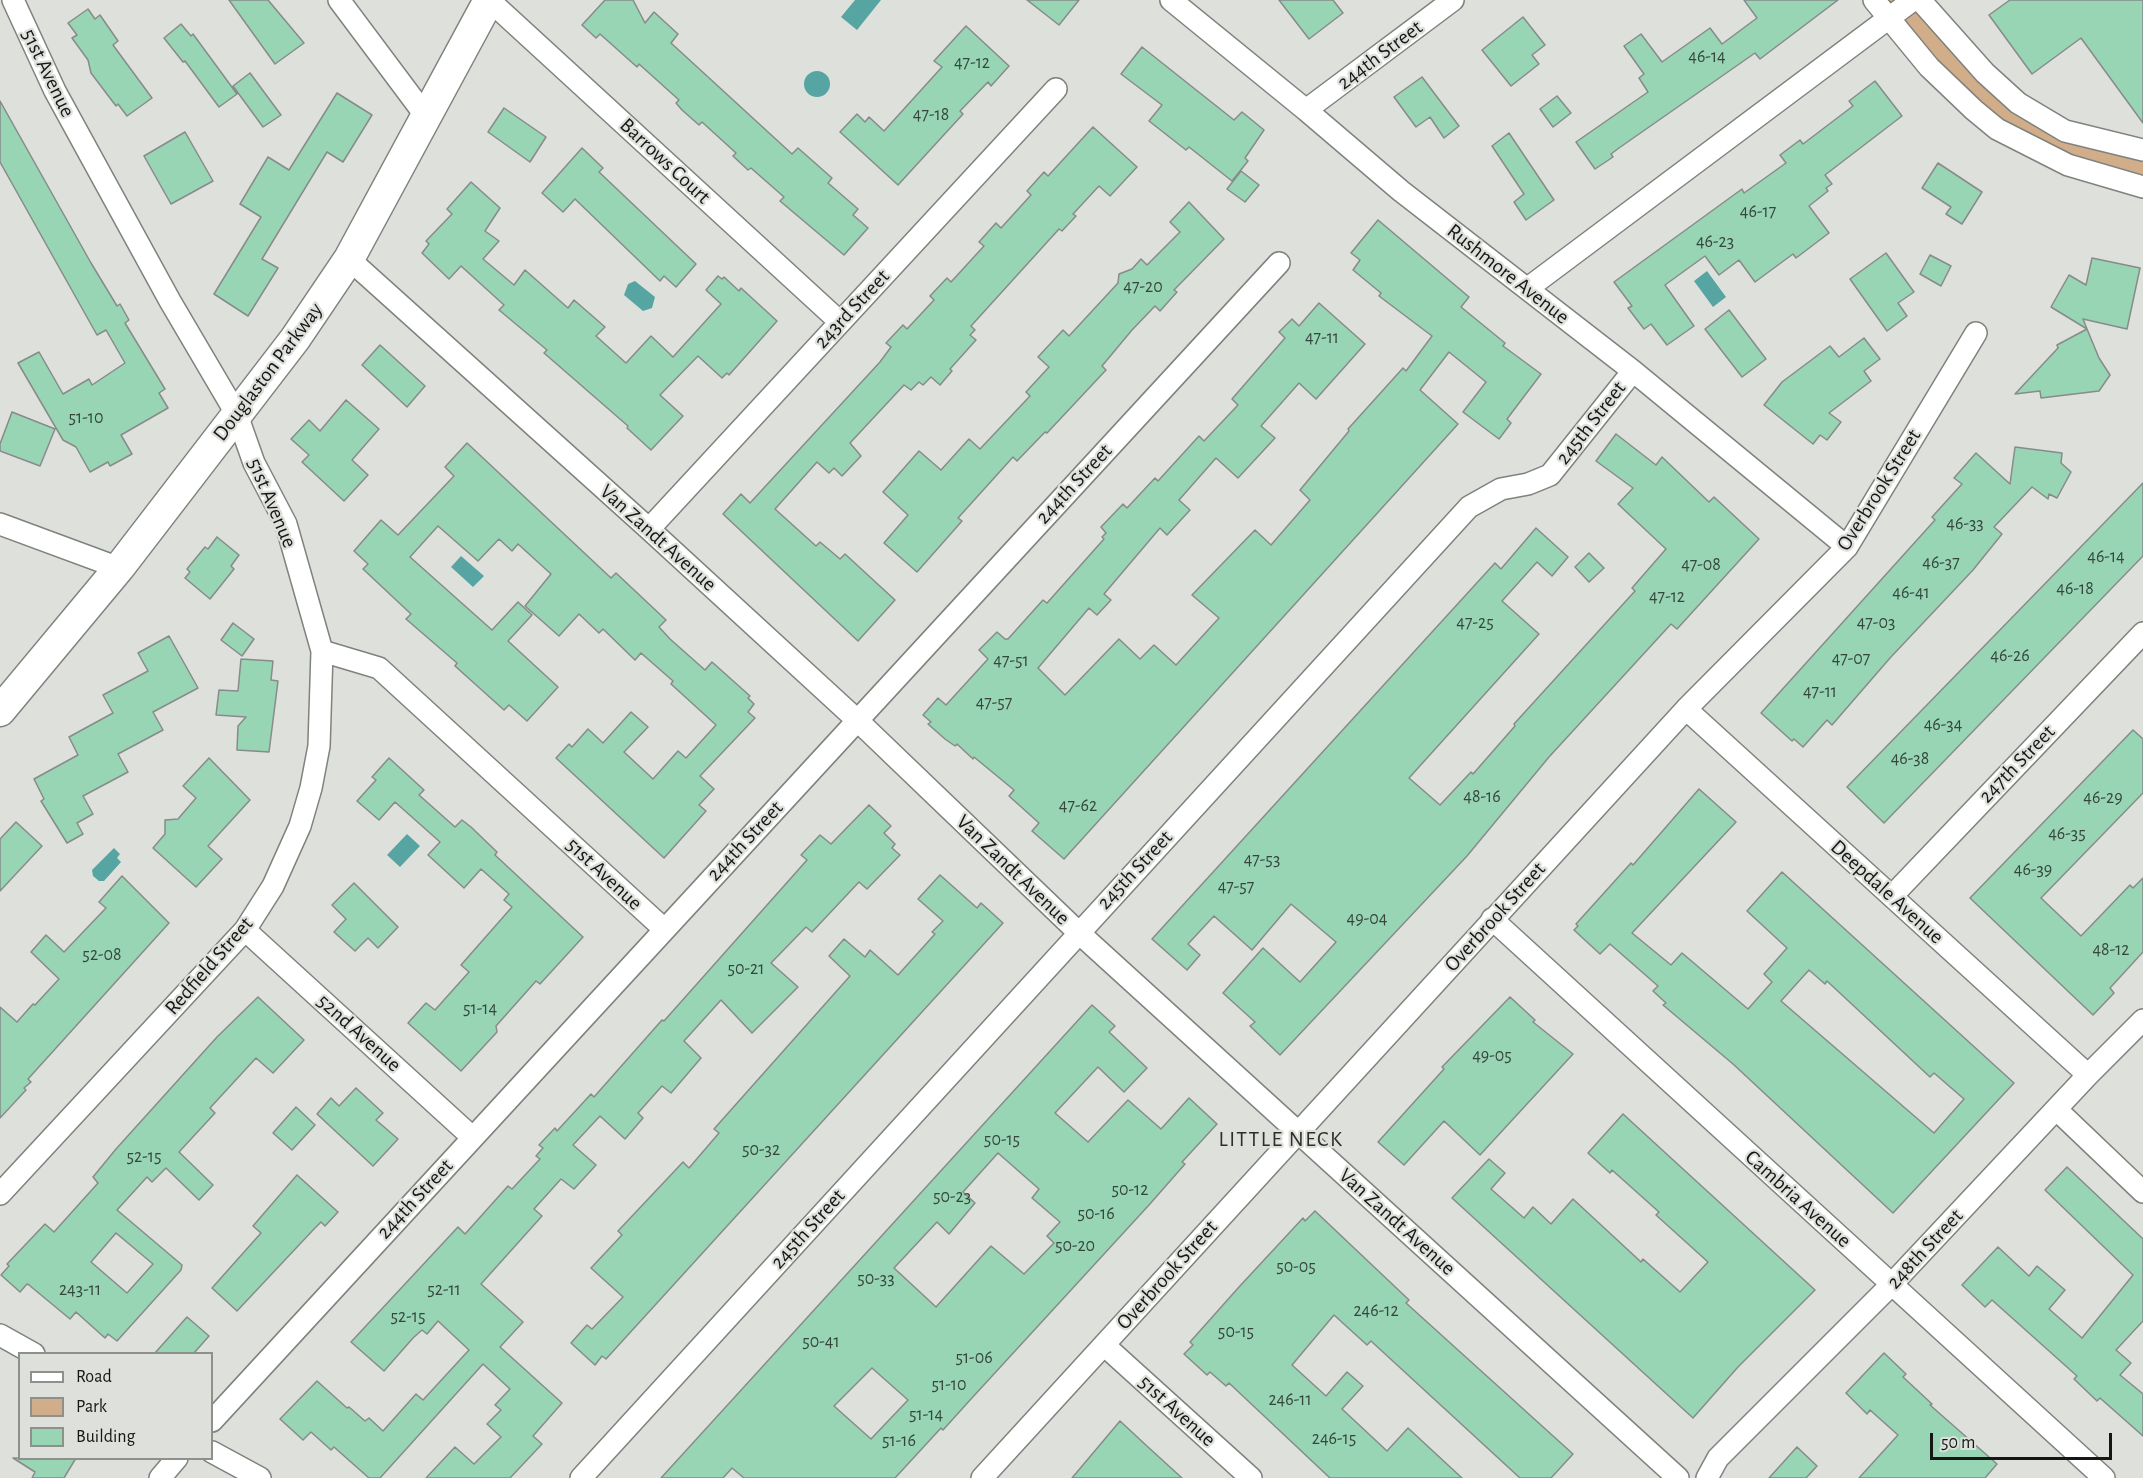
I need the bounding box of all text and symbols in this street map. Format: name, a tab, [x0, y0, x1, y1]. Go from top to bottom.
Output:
street label: 244th Street	[1332, 15, 1428, 95]
street label: 51st Avenue	[16, 25, 80, 121]
house number: 46-14	[1688, 46, 1726, 68]
house number: 47-12	[954, 52, 990, 74]
house number: 47-18	[913, 104, 949, 126]
street label: Barrows Court	[615, 113, 715, 209]
house number: 46-17	[1740, 201, 1776, 223]
street label: Rushmore Avenue	[1442, 218, 1574, 330]
house number: 46-23	[1696, 231, 1734, 253]
street label: 243rd Street	[809, 264, 895, 354]
house number: 47-20	[1123, 276, 1163, 298]
street label: Douglaston Parkway	[208, 298, 328, 446]
house number: 47-11	[1305, 327, 1339, 349]
street label: 245th Street	[1551, 376, 1631, 470]
house number: 51-10	[69, 407, 103, 429]
street label: Overbrook Street	[1832, 424, 1926, 556]
street label: 244th Street	[1031, 439, 1117, 529]
street label: 51st Avenue	[242, 454, 302, 552]
street label: Van Zandt Avenue	[595, 479, 721, 597]
house number: 46-33	[1946, 513, 1984, 535]
house number: 46-14	[2087, 546, 2125, 568]
house number: 46-37	[1922, 552, 1960, 574]
house number: 47-08	[1681, 554, 1721, 576]
house number: 46-18	[2056, 578, 2094, 600]
house number: 46-41	[1892, 582, 1930, 604]
house number: 47-12	[1649, 586, 1685, 608]
house number: 47-25	[1456, 612, 1494, 634]
house number: 47-03	[1857, 612, 1895, 634]
house number: 46-26	[1990, 645, 2030, 667]
house number: 47-07	[1832, 648, 1870, 670]
house number: 47-51	[993, 650, 1029, 672]
house number: 47-11	[1803, 681, 1837, 703]
house number: 47-57	[976, 692, 1012, 714]
house number: 46-34	[1924, 714, 1962, 736]
street label: 247th Street	[1974, 720, 2060, 808]
house number: 46-38	[1891, 748, 1929, 770]
house number: 48-16	[1463, 786, 1501, 808]
house number: 46-29	[2083, 787, 2123, 809]
house number: 47-62	[1059, 795, 1097, 817]
street label: 244th Street	[702, 796, 788, 886]
street label: Van Zandt Avenue	[951, 809, 1075, 931]
house number: 46-35	[2048, 823, 2086, 845]
street label: 245th Street	[1092, 825, 1178, 915]
street label: 51st Avenue	[561, 832, 647, 916]
street label: Deepdale Avenue	[1825, 835, 1949, 949]
house number: 47-53	[1244, 849, 1280, 871]
street label: Overbrook Street	[1439, 857, 1551, 977]
house number: 46-39	[2014, 859, 2052, 881]
house number: 47-57	[1218, 876, 1254, 898]
house number: 49-04	[1347, 908, 1387, 930]
street label: Redfield Street	[160, 912, 258, 1020]
house number: 48-12	[2092, 939, 2130, 961]
house number: 52-08	[82, 944, 122, 966]
house number: 50-21	[728, 958, 764, 980]
street label: 52nd Avenue	[312, 989, 406, 1077]
house number: 51-14	[463, 998, 497, 1020]
house number: 49-05	[1472, 1045, 1512, 1067]
district label: LITTLE NECK	[1219, 1126, 1343, 1152]
house number: 50-15	[984, 1129, 1020, 1151]
house number: 50-32	[742, 1139, 780, 1161]
street label: Cambria Avenue	[1740, 1145, 1856, 1253]
house number: 52-15	[127, 1146, 161, 1168]
street label: 244th Street	[372, 1154, 458, 1244]
street label: Van Zandt Avenue	[1334, 1163, 1460, 1281]
house number: 50-12	[1112, 1179, 1148, 1201]
street label: 245th Street	[766, 1184, 850, 1274]
house number: 50-23	[933, 1186, 971, 1208]
house number: 50-16	[1077, 1203, 1115, 1225]
street label: 248th Street	[1882, 1204, 1968, 1294]
street label: Overbrook Street	[1111, 1215, 1223, 1335]
house number: 50-20	[1055, 1235, 1095, 1257]
house number: 50-05	[1276, 1256, 1316, 1278]
house number: 50-33	[857, 1268, 895, 1290]
house number: 243-11	[59, 1279, 101, 1301]
house number: 52-11	[427, 1279, 461, 1301]
house number: 246-12	[1353, 1300, 1399, 1322]
house number: 52-15	[391, 1306, 425, 1328]
house number: 50-15	[1218, 1321, 1254, 1343]
house number: 50-41	[802, 1331, 840, 1353]
house number: 51-06	[955, 1347, 993, 1369]
legend	[18, 1352, 213, 1460]
text: Road	[76, 1368, 112, 1386]
street label: 51st Avenue	[1133, 1370, 1221, 1452]
house number: 51-10	[932, 1374, 966, 1396]
house number: 246-11	[1268, 1389, 1312, 1411]
text: Park	[76, 1398, 107, 1416]
house number: 51-14	[909, 1404, 943, 1426]
scale bar	[1933, 1421, 2114, 1459]
text: Building	[76, 1428, 135, 1446]
house number: 246-15	[1312, 1428, 1356, 1450]
house number: 51-16	[882, 1430, 916, 1452]
text: 50 m	[1941, 1434, 1975, 1452]

